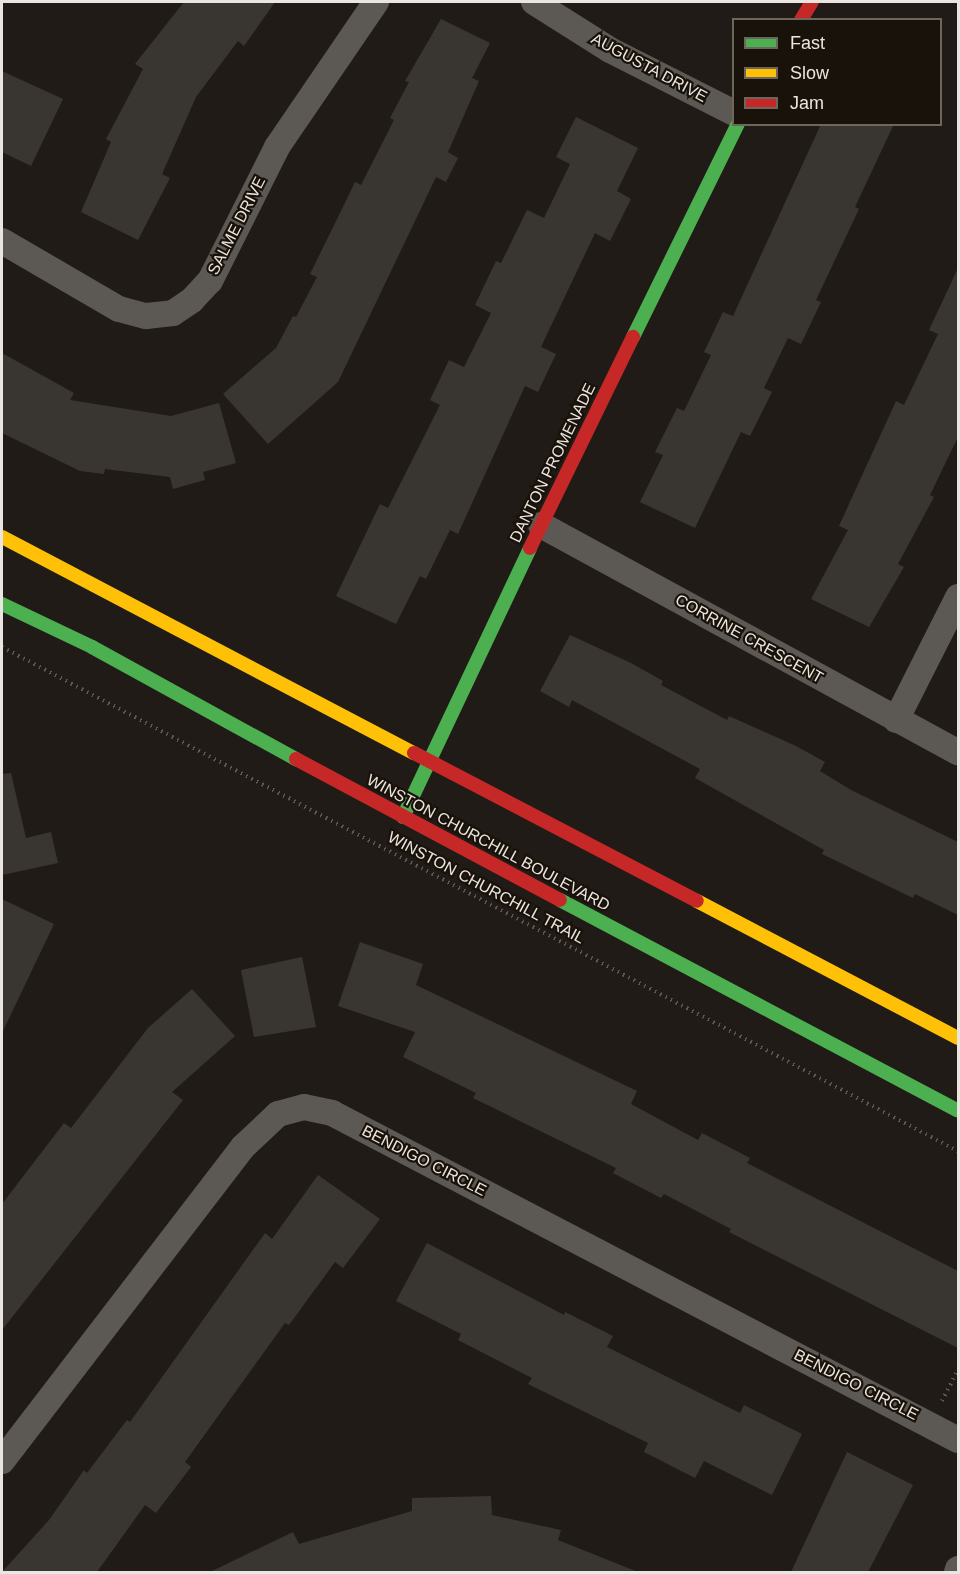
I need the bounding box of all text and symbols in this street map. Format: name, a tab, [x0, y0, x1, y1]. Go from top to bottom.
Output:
legend	[732, 18, 942, 126]
street label: AUGUSTA DRIVE	[587, 29, 711, 107]
text: Fast	[790, 33, 825, 53]
text: Slow	[790, 63, 829, 83]
text: Jam	[790, 93, 824, 113]
street label: SALME DRIVE	[204, 174, 270, 278]
street label: DANTON PROMENADE	[506, 380, 600, 546]
street label: CORRINE CRESCENT	[672, 590, 826, 688]
street label: WINSTON CHURCHILL BOULEVARD	[363, 770, 613, 916]
street label: WINSTON CHURCHILL TRAIL	[384, 828, 588, 948]
street label: BENDIGO CIRCLE	[359, 1121, 489, 1201]
street label: BENDIGO CIRCLE	[791, 1345, 921, 1425]

